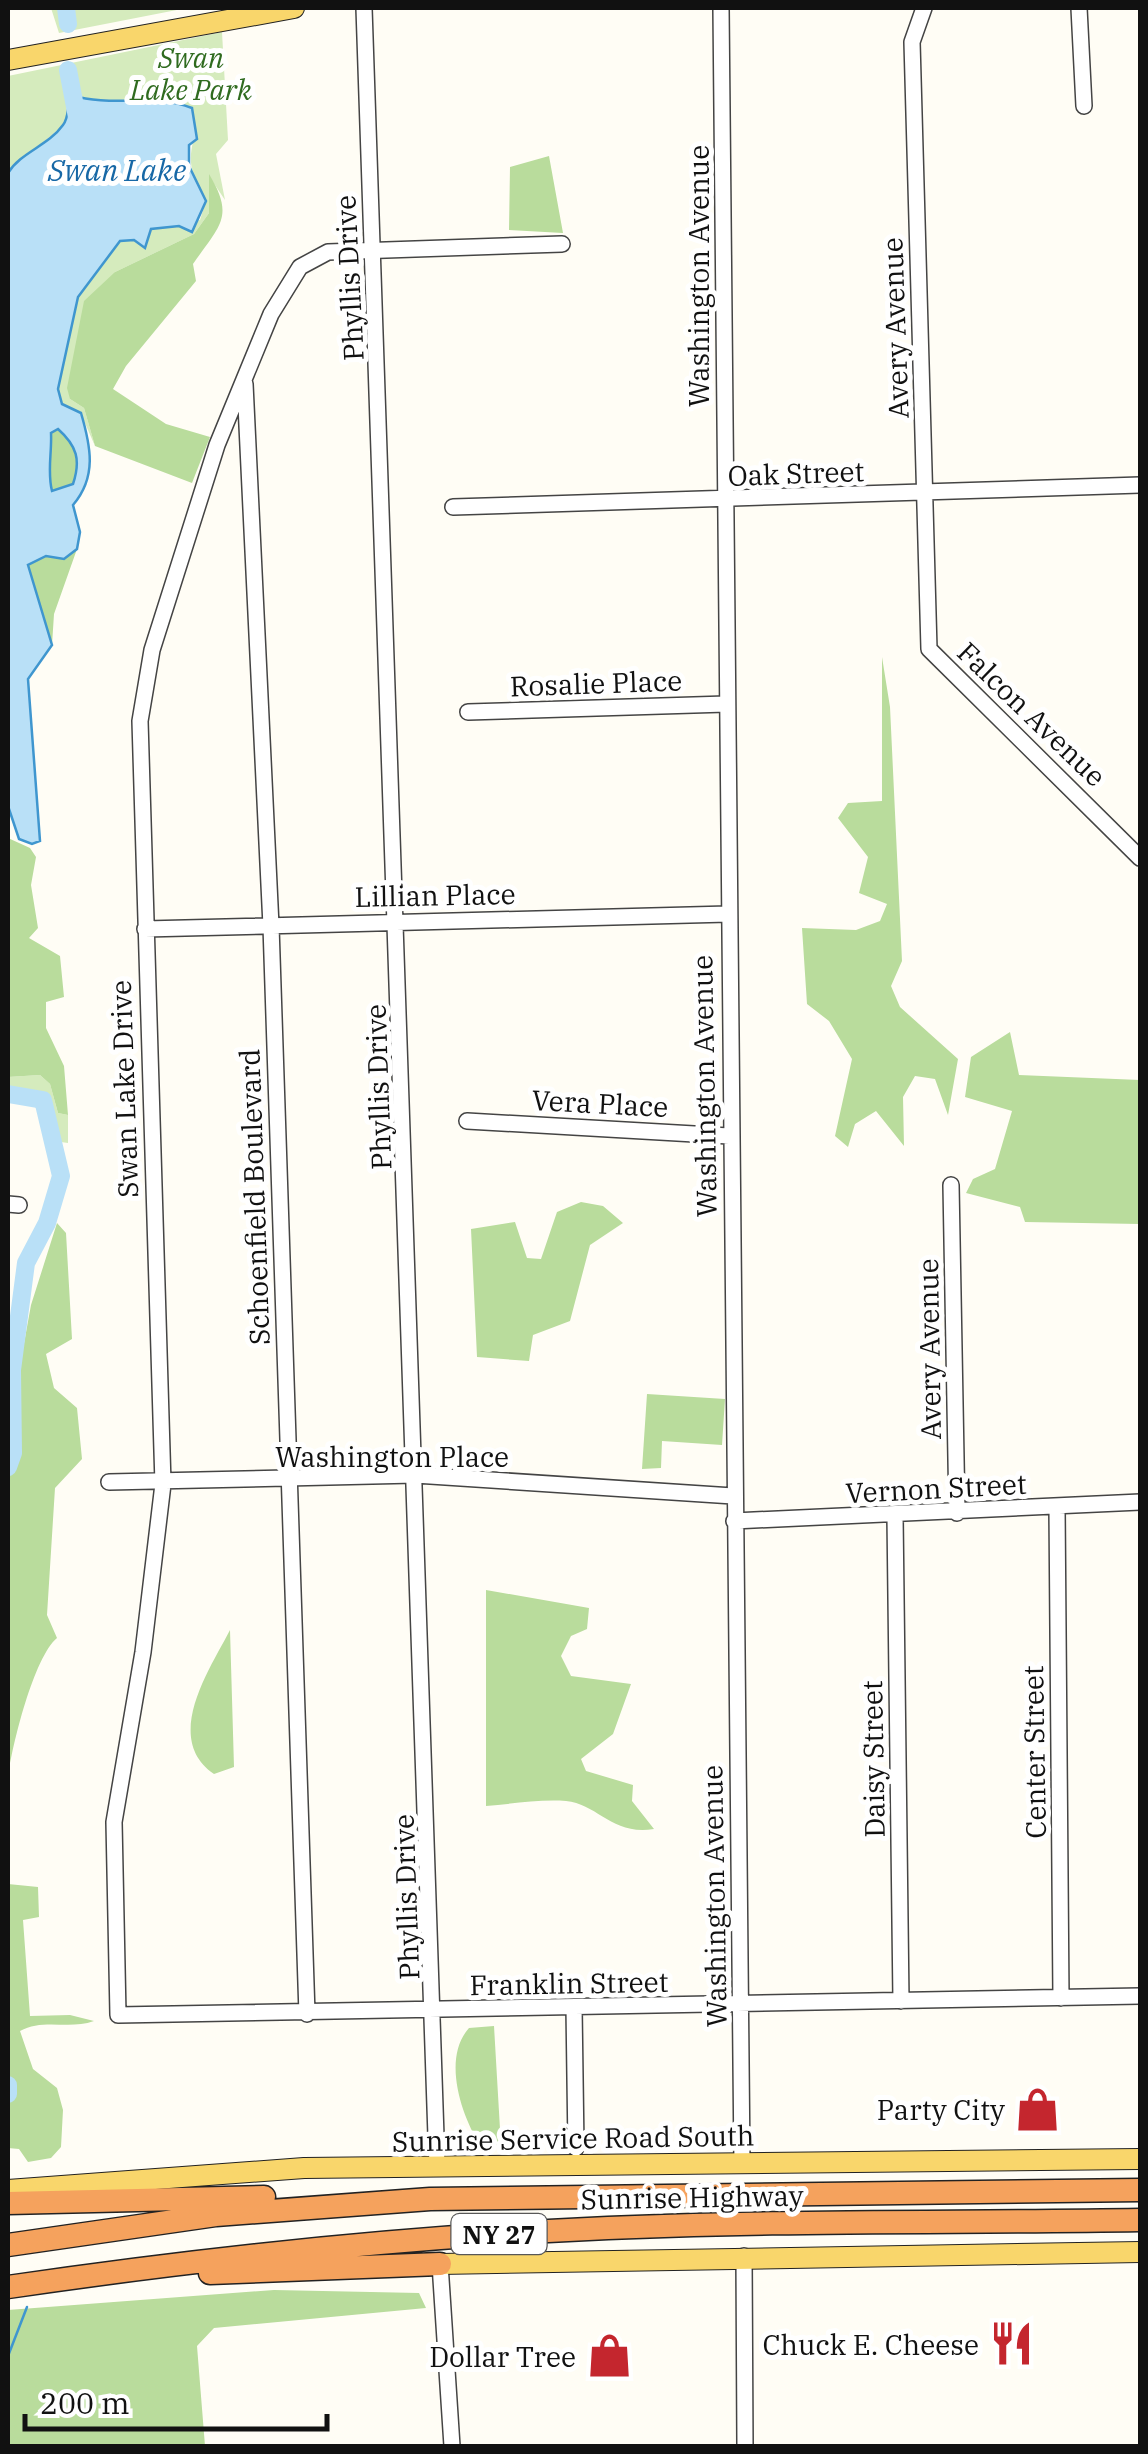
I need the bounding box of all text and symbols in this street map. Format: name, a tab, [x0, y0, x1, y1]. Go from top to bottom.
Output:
park label: Swan Lake Park	[129, 39, 252, 108]
street label: Washington Avenue	[680, 145, 717, 407]
water label: Swan Lake	[47, 150, 186, 189]
street label: Phyllis Drive	[326, 194, 372, 362]
street label: Avery Avenue	[873, 237, 917, 419]
street label: Oak Street	[727, 452, 865, 494]
street label: Falcon Avenue	[950, 634, 1114, 794]
street label: Rosalie Place	[509, 662, 683, 704]
street label: Lillian Place	[354, 875, 516, 915]
street label: Washington Avenue	[683, 955, 725, 1217]
street label: Swan Lake Drive	[102, 980, 146, 1198]
street label: Phyllis Drive	[357, 1003, 399, 1171]
street label: Schoenfield Boulevard	[230, 1048, 278, 1346]
street label: Vera Place	[531, 1081, 669, 1125]
street label: Avery Avenue	[909, 1258, 949, 1440]
street label: Washington Place	[275, 1438, 509, 1475]
street label: Vernon Street	[845, 1465, 1028, 1511]
street label: Center Street	[1014, 1665, 1054, 1839]
street label: Daisy Street	[853, 1680, 893, 1838]
street label: Washington Avenue	[693, 1765, 735, 2027]
street label: Phyllis Drive	[385, 1813, 427, 1981]
street label: Franklin Street	[469, 1963, 669, 2003]
shop icon: Party City	[1014, 2085, 1062, 2133]
place label: Party City	[877, 2091, 1005, 2128]
street label: Sunrise Service Road South	[391, 2116, 755, 2160]
street label: Sunrise Highway	[580, 2177, 804, 2217]
road number: NY 27	[452, 2214, 546, 2254]
restaurant icon: Chuck E. Cheese	[988, 2320, 1036, 2368]
place label: Chuck E. Cheese	[762, 2326, 979, 2363]
shop icon: Dollar Tree	[585, 2332, 633, 2380]
place label: Dollar Tree	[429, 2338, 576, 2375]
scale bar	[25, 2369, 328, 2431]
text: 200 m	[40, 2383, 130, 2422]

